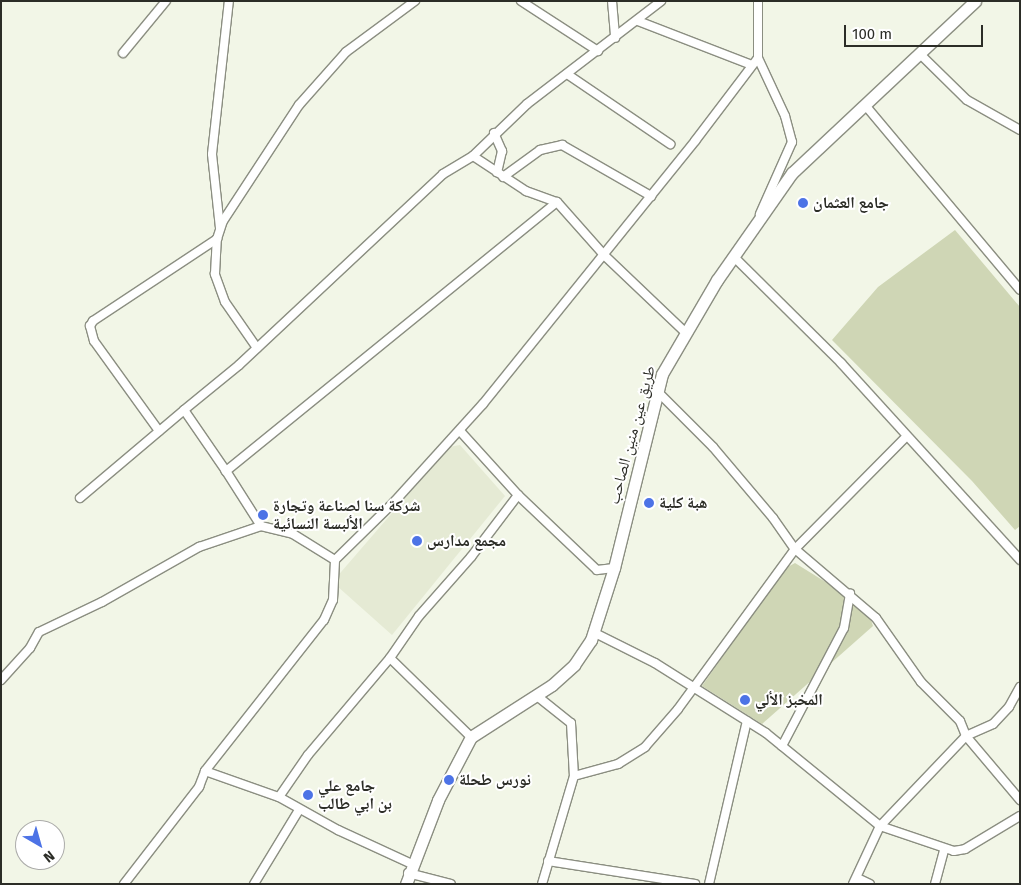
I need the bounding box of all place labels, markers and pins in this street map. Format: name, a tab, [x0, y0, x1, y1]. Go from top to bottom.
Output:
place label: جامع العثمان	[813, 193, 889, 213]
marker: جامع العثمان	[797, 197, 809, 209]
place label: هبة كلية	[659, 493, 707, 513]
place label: شركة سنا لصناعة وتجارة الألبسة النسائية	[273, 496, 420, 534]
marker: هبة كلية	[643, 497, 655, 509]
marker: شركة سنا لصناعة وتجارة الألبسة النسائية	[257, 509, 269, 521]
place label: مجمع مدارس	[427, 531, 506, 551]
marker: مجمع مدارس	[411, 535, 423, 547]
place label: المخبز الألي	[755, 690, 823, 710]
marker: المخبز الألي	[739, 694, 751, 706]
place label: نورس طحلة	[459, 770, 531, 790]
marker: نورس طحلة	[443, 774, 455, 786]
place label: جامع علي بن ابي طالب	[318, 776, 392, 814]
marker: جامع علي بن ابي طالب	[302, 789, 314, 801]

